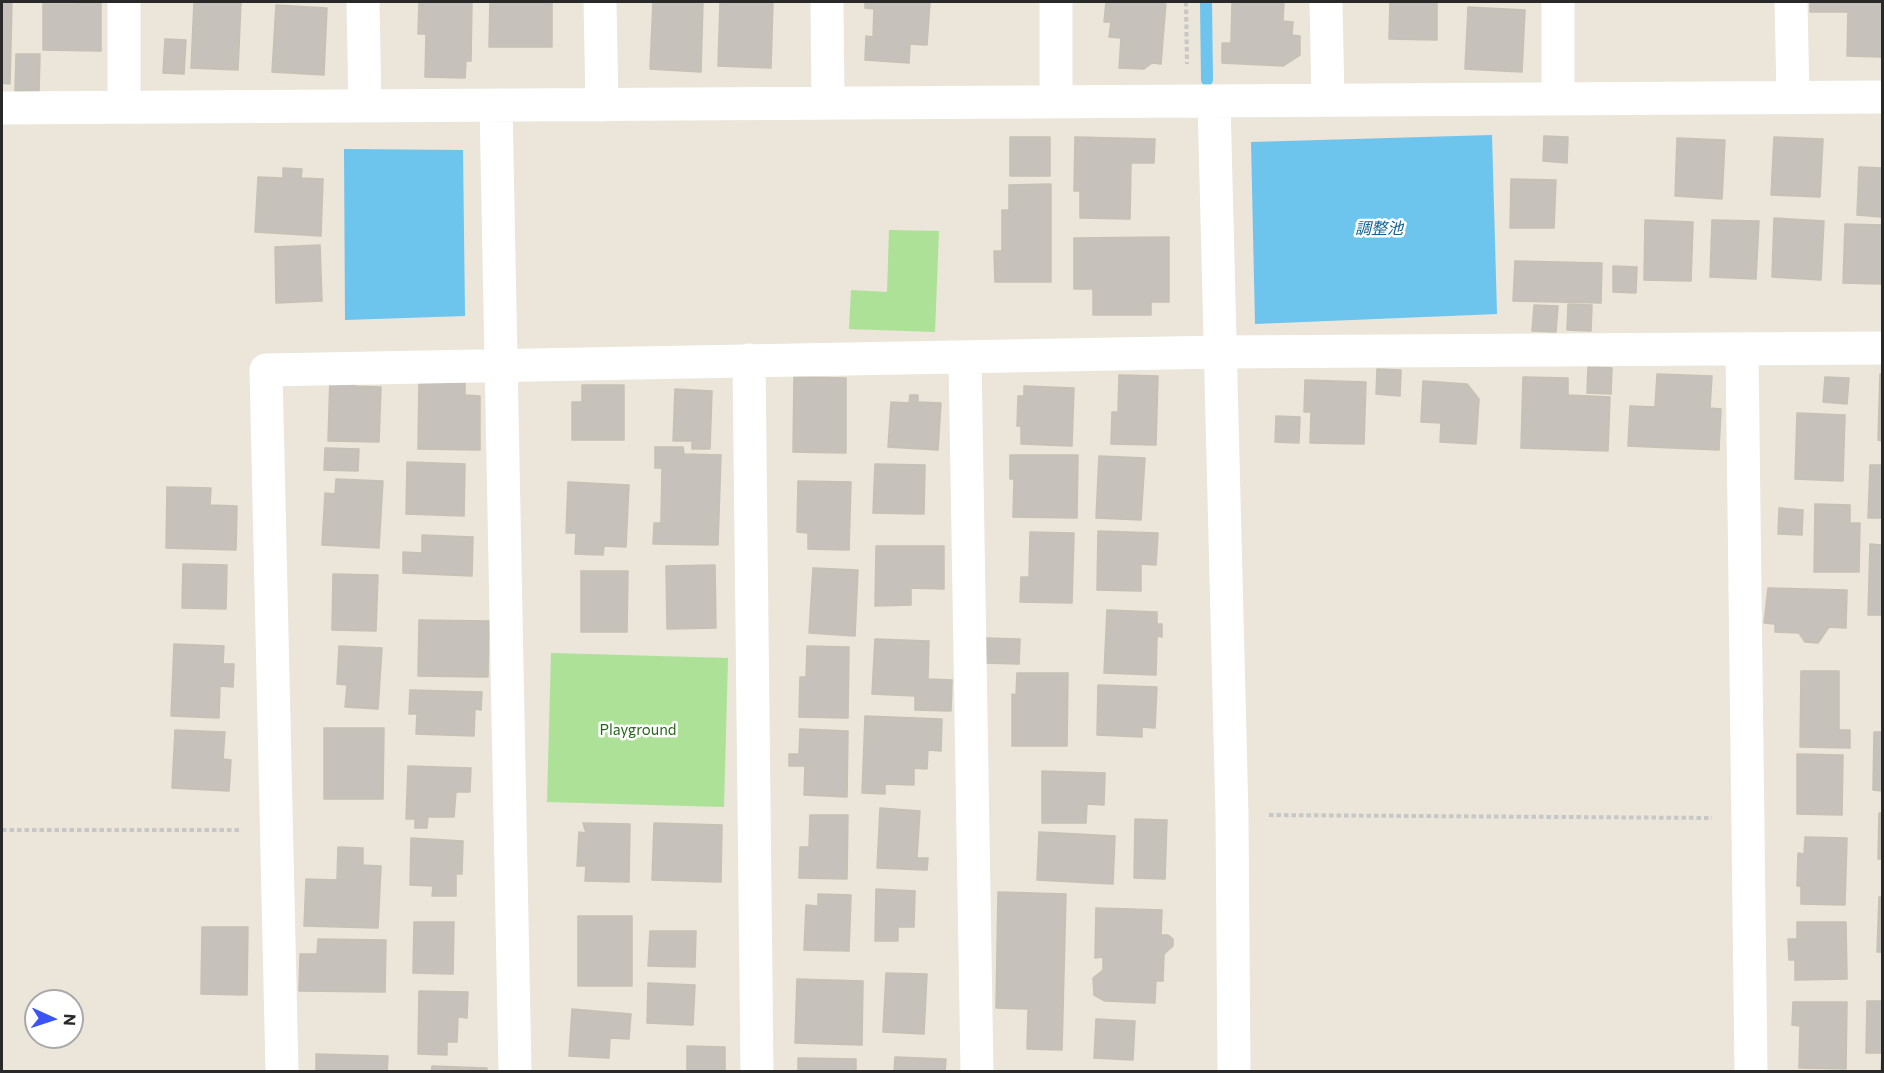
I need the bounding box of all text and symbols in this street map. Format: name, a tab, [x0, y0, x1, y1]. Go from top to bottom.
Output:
water label: 調整池	[1355, 219, 1403, 239]
park label: Playground	[600, 721, 676, 739]
north arrow	[24, 989, 84, 1049]
text: N	[61, 1013, 80, 1026]

